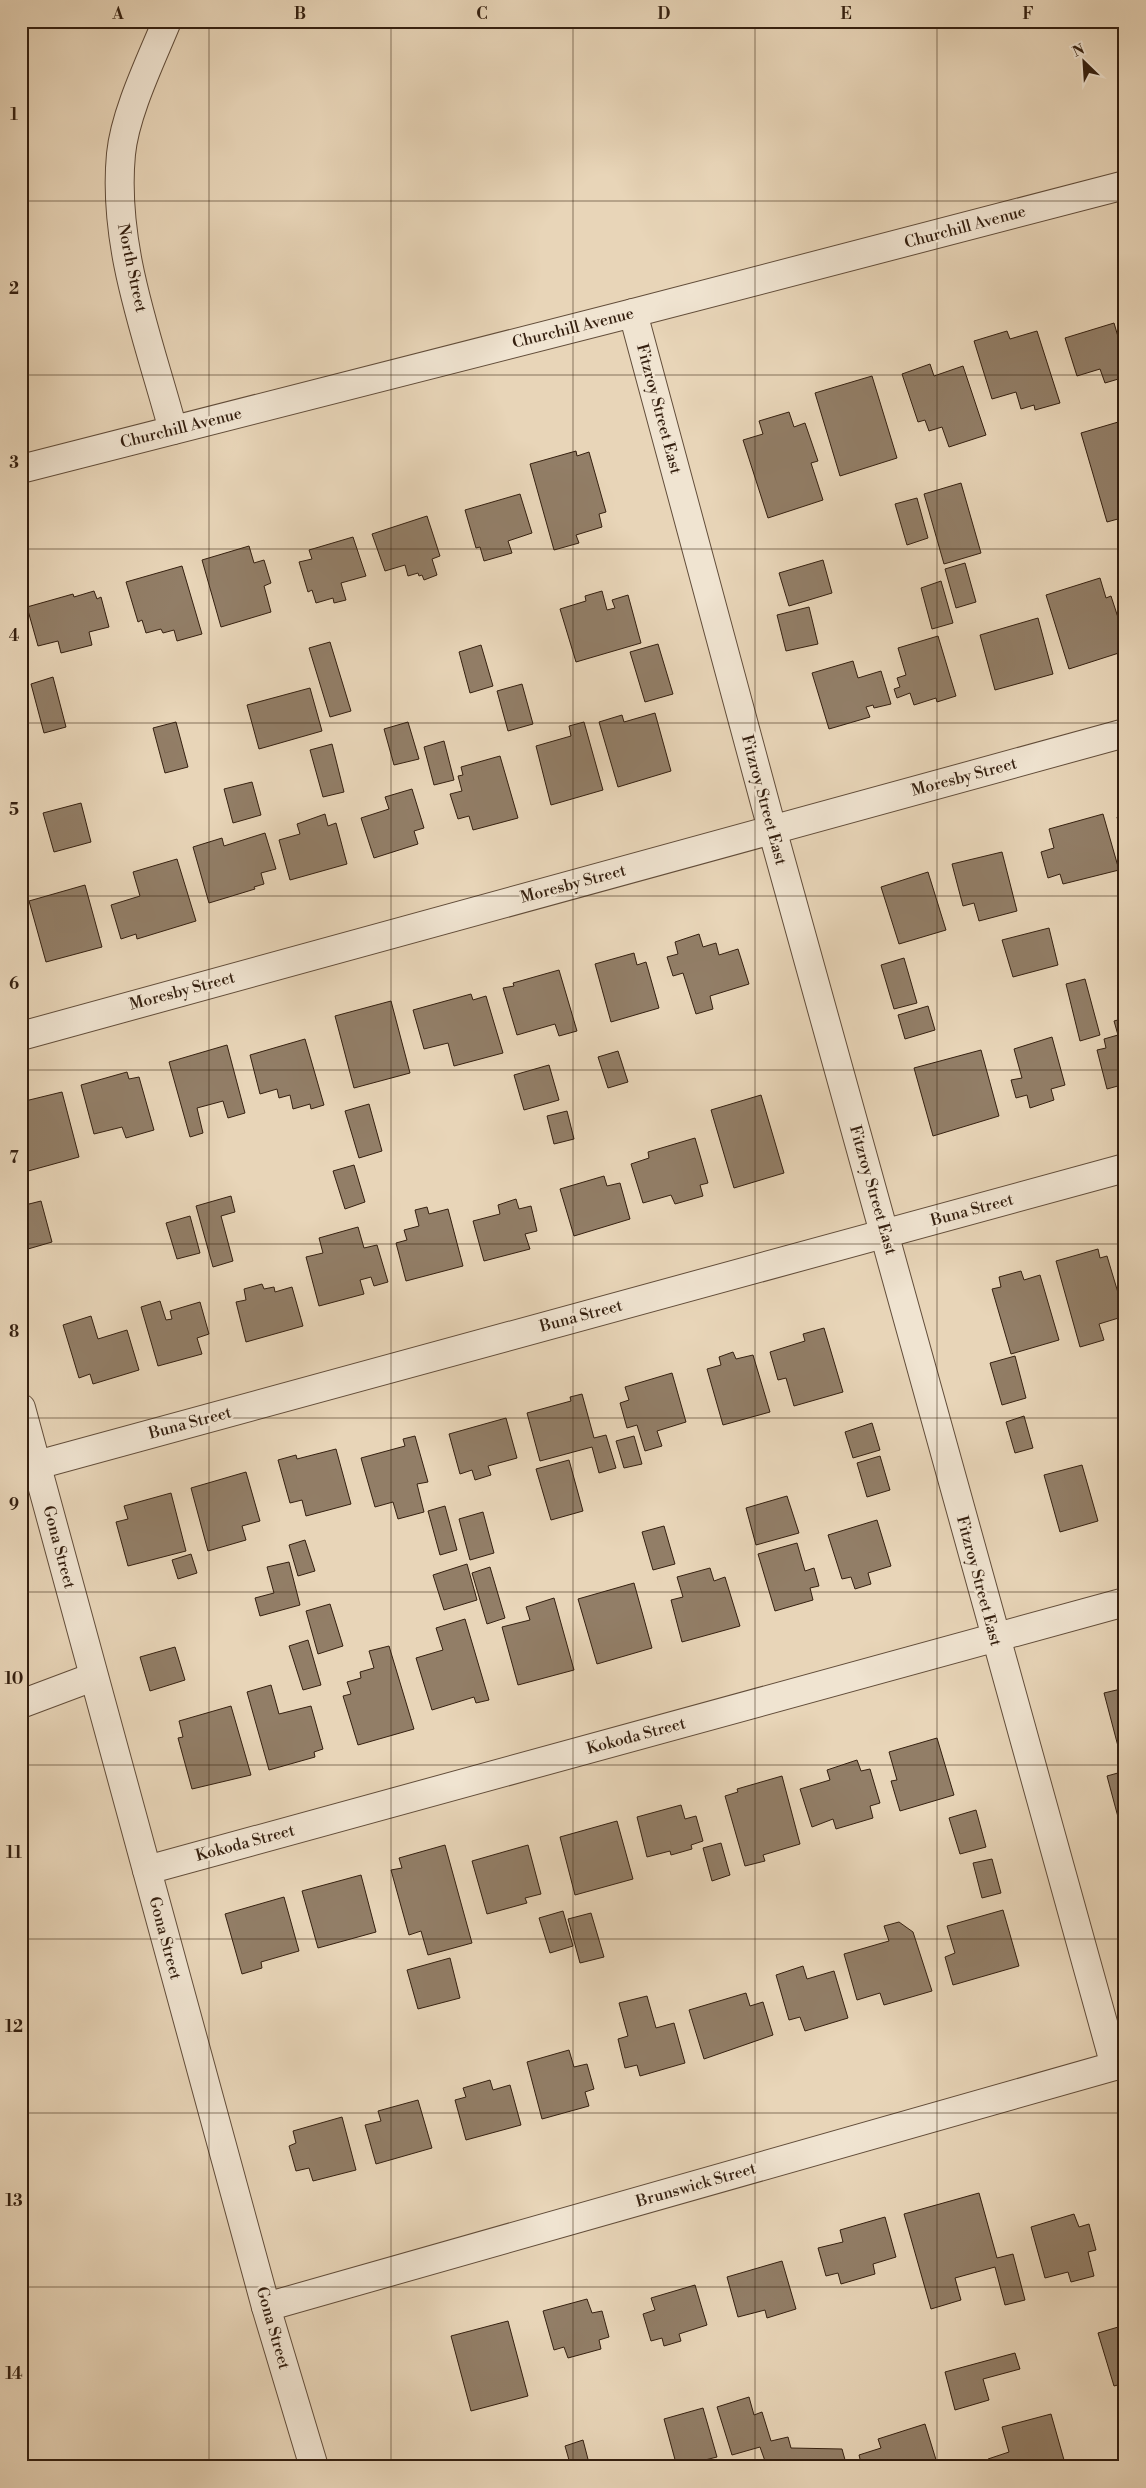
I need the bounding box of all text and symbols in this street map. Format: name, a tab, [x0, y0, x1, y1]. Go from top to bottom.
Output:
text: A	[111, 4, 124, 24]
text: B	[294, 4, 306, 24]
text: C	[476, 4, 488, 24]
text: D	[658, 4, 671, 24]
text: E	[840, 4, 852, 24]
text: F	[1022, 4, 1034, 24]
north arrow	[1058, 38, 1108, 88]
text: N	[1070, 41, 1088, 62]
text: 1	[10, 105, 18, 125]
street label: Churchill Avenue	[902, 201, 1028, 253]
street label: North Street	[113, 222, 151, 315]
text: 2	[9, 279, 19, 299]
street label: Churchill Avenue	[510, 303, 636, 353]
street label: Fitzroy Street East	[632, 342, 686, 477]
street label: Churchill Avenue	[118, 403, 244, 453]
text: 3	[9, 453, 19, 473]
text: 4	[9, 626, 20, 646]
street label: Fitzroy Street East	[737, 733, 791, 868]
street label: Moresby Street	[909, 753, 1019, 801]
text: 5	[9, 800, 19, 820]
street label: Moresby Street	[518, 860, 628, 908]
street label: Moresby Street	[127, 967, 237, 1015]
text: 6	[9, 974, 19, 994]
street label: Fitzroy Street East	[845, 1123, 901, 1257]
text: 7	[9, 1148, 19, 1168]
street label: Buna Street	[928, 1189, 1016, 1231]
street label: Buna Street	[537, 1295, 625, 1337]
text: 8	[9, 1322, 19, 1342]
street label: Buna Street	[146, 1402, 234, 1444]
text: 9	[9, 1495, 19, 1515]
street label: Gona Street	[38, 1503, 80, 1591]
street label: Fitzroy Street East	[952, 1514, 1006, 1649]
text: 10	[5, 1669, 23, 1689]
street label: Kokoda Street	[584, 1713, 688, 1759]
street label: Kokoda Street	[193, 1820, 297, 1866]
text: 11	[6, 1843, 22, 1863]
street label: Gona Street	[144, 1894, 186, 1982]
text: 12	[5, 2017, 23, 2037]
street label: Brunswick Street	[633, 2158, 759, 2212]
text: 13	[5, 2191, 23, 2211]
street label: Gona Street	[252, 2284, 294, 2372]
text: 14	[5, 2364, 23, 2384]

